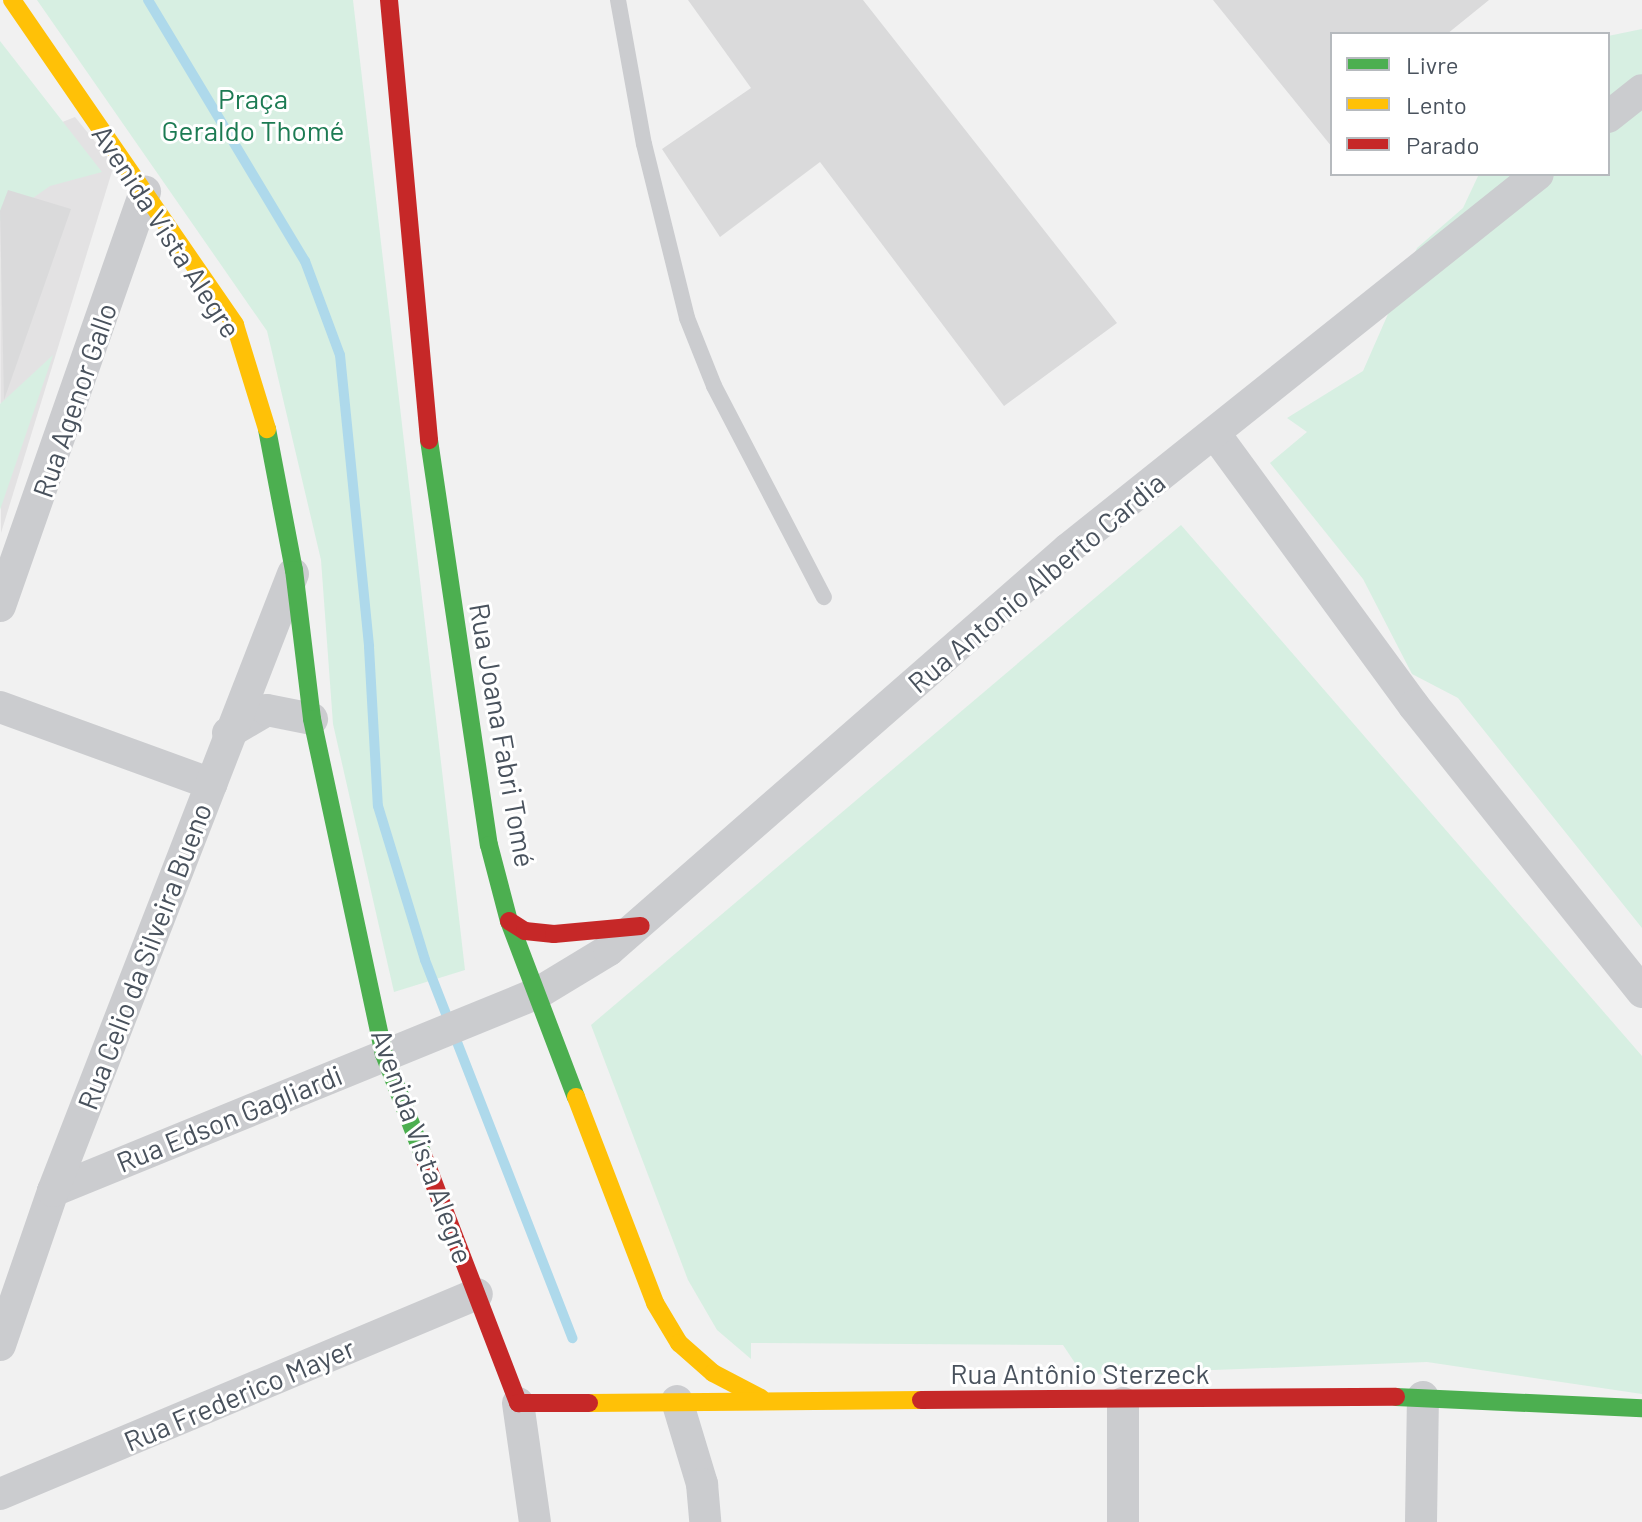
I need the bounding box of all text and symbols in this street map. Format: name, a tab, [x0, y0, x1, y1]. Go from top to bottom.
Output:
legend	[1330, 32, 1610, 176]
text: Livre	[1406, 50, 1459, 79]
park label: Praça Geraldo Thomé	[161, 81, 345, 147]
text: Lento	[1406, 90, 1467, 119]
street label: Avenida Vista Alegre	[86, 118, 248, 344]
text: Parado	[1406, 130, 1480, 159]
street label: Rua Agenor Gallo	[25, 298, 123, 502]
street label: Rua Antonio Alberto Cardia	[901, 465, 1171, 699]
street label: Rua Joana Fabri Tomé	[463, 600, 543, 870]
street label: Rua Celio da Silveira Bueno	[70, 798, 218, 1114]
street label: Avenida Vista Alegre	[365, 1024, 481, 1268]
street label: Rua Edson Gagliardi	[111, 1057, 347, 1179]
street label: Rua Frederico Mayer	[119, 1330, 359, 1458]
street label: Rua Antônio Sterzeck	[950, 1356, 1210, 1390]

